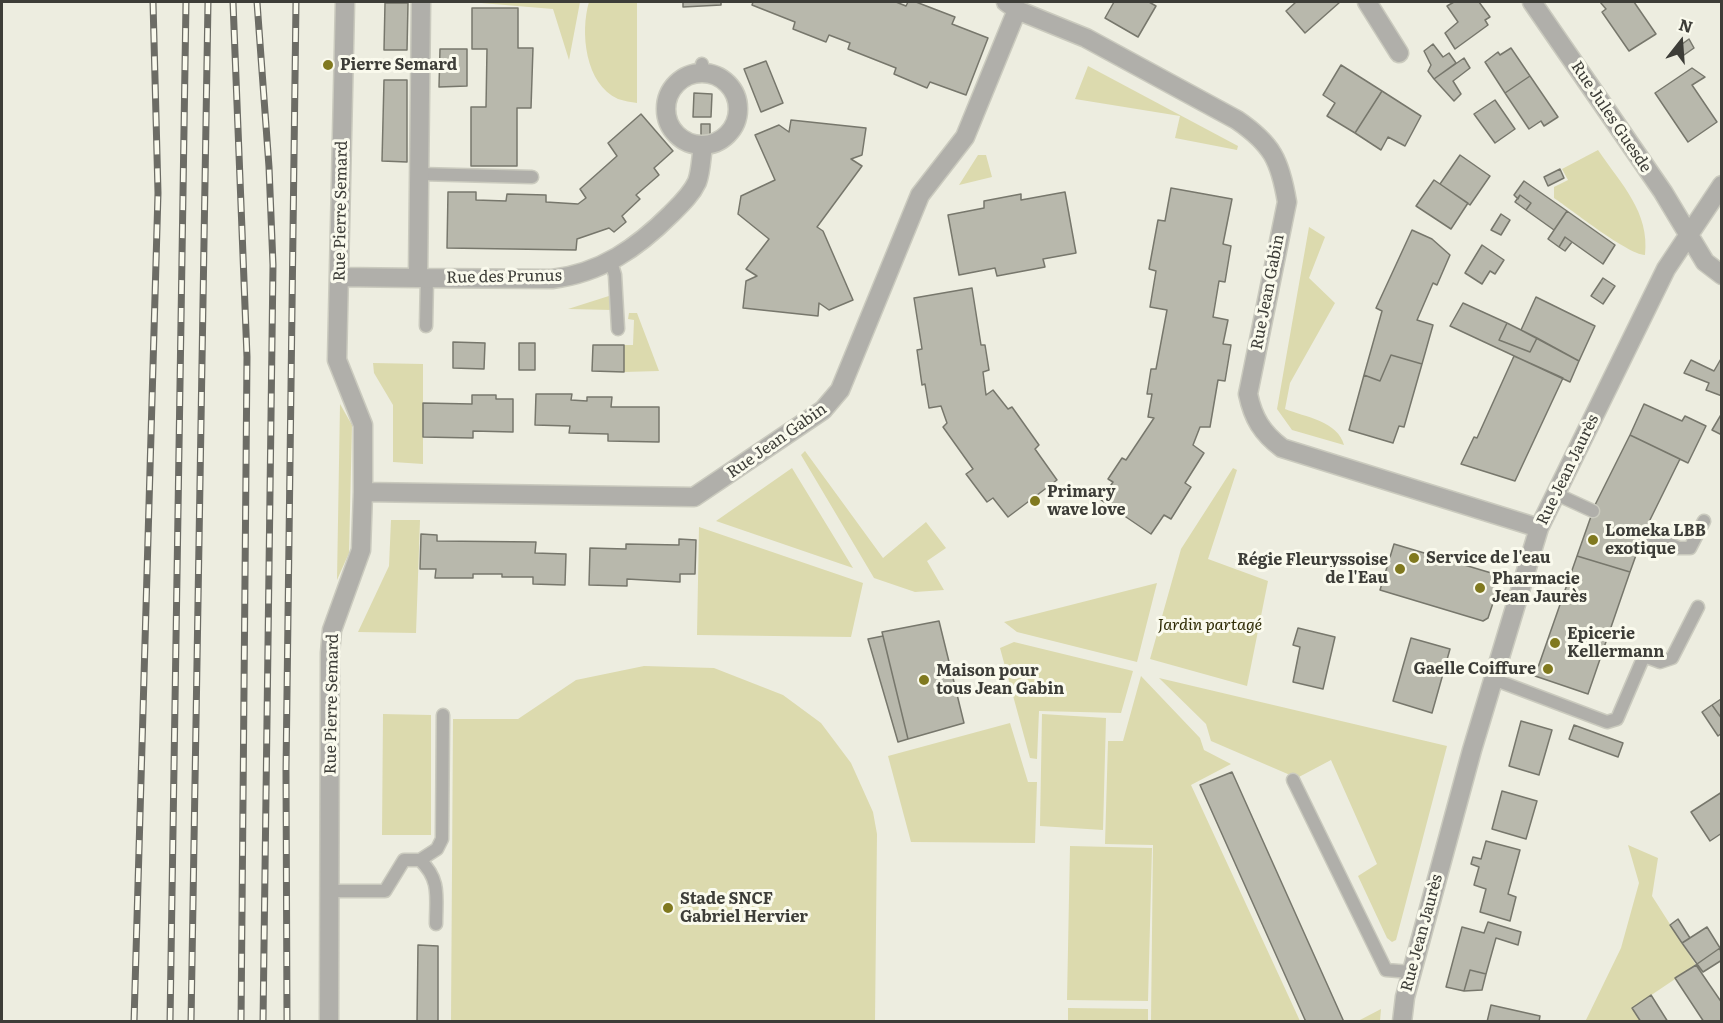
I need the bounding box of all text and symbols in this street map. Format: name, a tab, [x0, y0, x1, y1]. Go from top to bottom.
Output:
text: N	[1676, 11, 1696, 38]
north arrow	[1651, 12, 1711, 72]
place label: Pierre Semard	[340, 55, 457, 75]
marker: Pierre Semard	[321, 58, 335, 72]
street label: Rue Jules Guesde	[1567, 58, 1655, 176]
street label: Rue Pierre Semard	[330, 140, 352, 282]
street label: Rue Jean Gabin	[1247, 233, 1289, 351]
street label: Rue des Prunus	[446, 266, 562, 288]
street label: Rue Jean Gabin	[724, 400, 830, 482]
street label: Rue Jean Jaurès	[1533, 412, 1603, 528]
place label: Primary wave love	[1047, 482, 1126, 520]
marker: Primary wave love	[1028, 494, 1042, 508]
place label: Lomeka LBB exotique	[1605, 521, 1706, 559]
marker: Lomeka LBB exotique	[1586, 533, 1600, 547]
place label: Service de l'eau	[1426, 548, 1551, 568]
place label: Régie Fleuryssoise de l'Eau	[1237, 550, 1388, 588]
marker: Service de l'eau	[1407, 551, 1421, 565]
marker: Régie Fleuryssoise de l'Eau	[1393, 562, 1407, 576]
place label: Pharmacie Jean Jaurès	[1492, 569, 1587, 607]
marker: Pharmacie Jean Jaurès	[1473, 581, 1487, 595]
park label: Jardin partagé	[1158, 615, 1262, 635]
place label: Epicerie Kellermann	[1567, 624, 1664, 662]
street label: Rue Pierre Semard	[321, 633, 343, 775]
marker: Epicerie Kellermann	[1548, 636, 1562, 650]
place label: Gaelle Coiffure	[1414, 659, 1536, 679]
place label: Maison pour tous Jean Gabin	[936, 661, 1064, 699]
marker: Gaelle Coiffure	[1541, 662, 1555, 676]
marker: Maison pour tous Jean Gabin	[917, 673, 931, 687]
street label: Rue Jean Jaurès	[1397, 872, 1447, 994]
place label: Stade SNCF Gabriel Hervier	[680, 889, 808, 927]
marker: Stade SNCF Gabriel Hervier	[661, 901, 675, 915]

